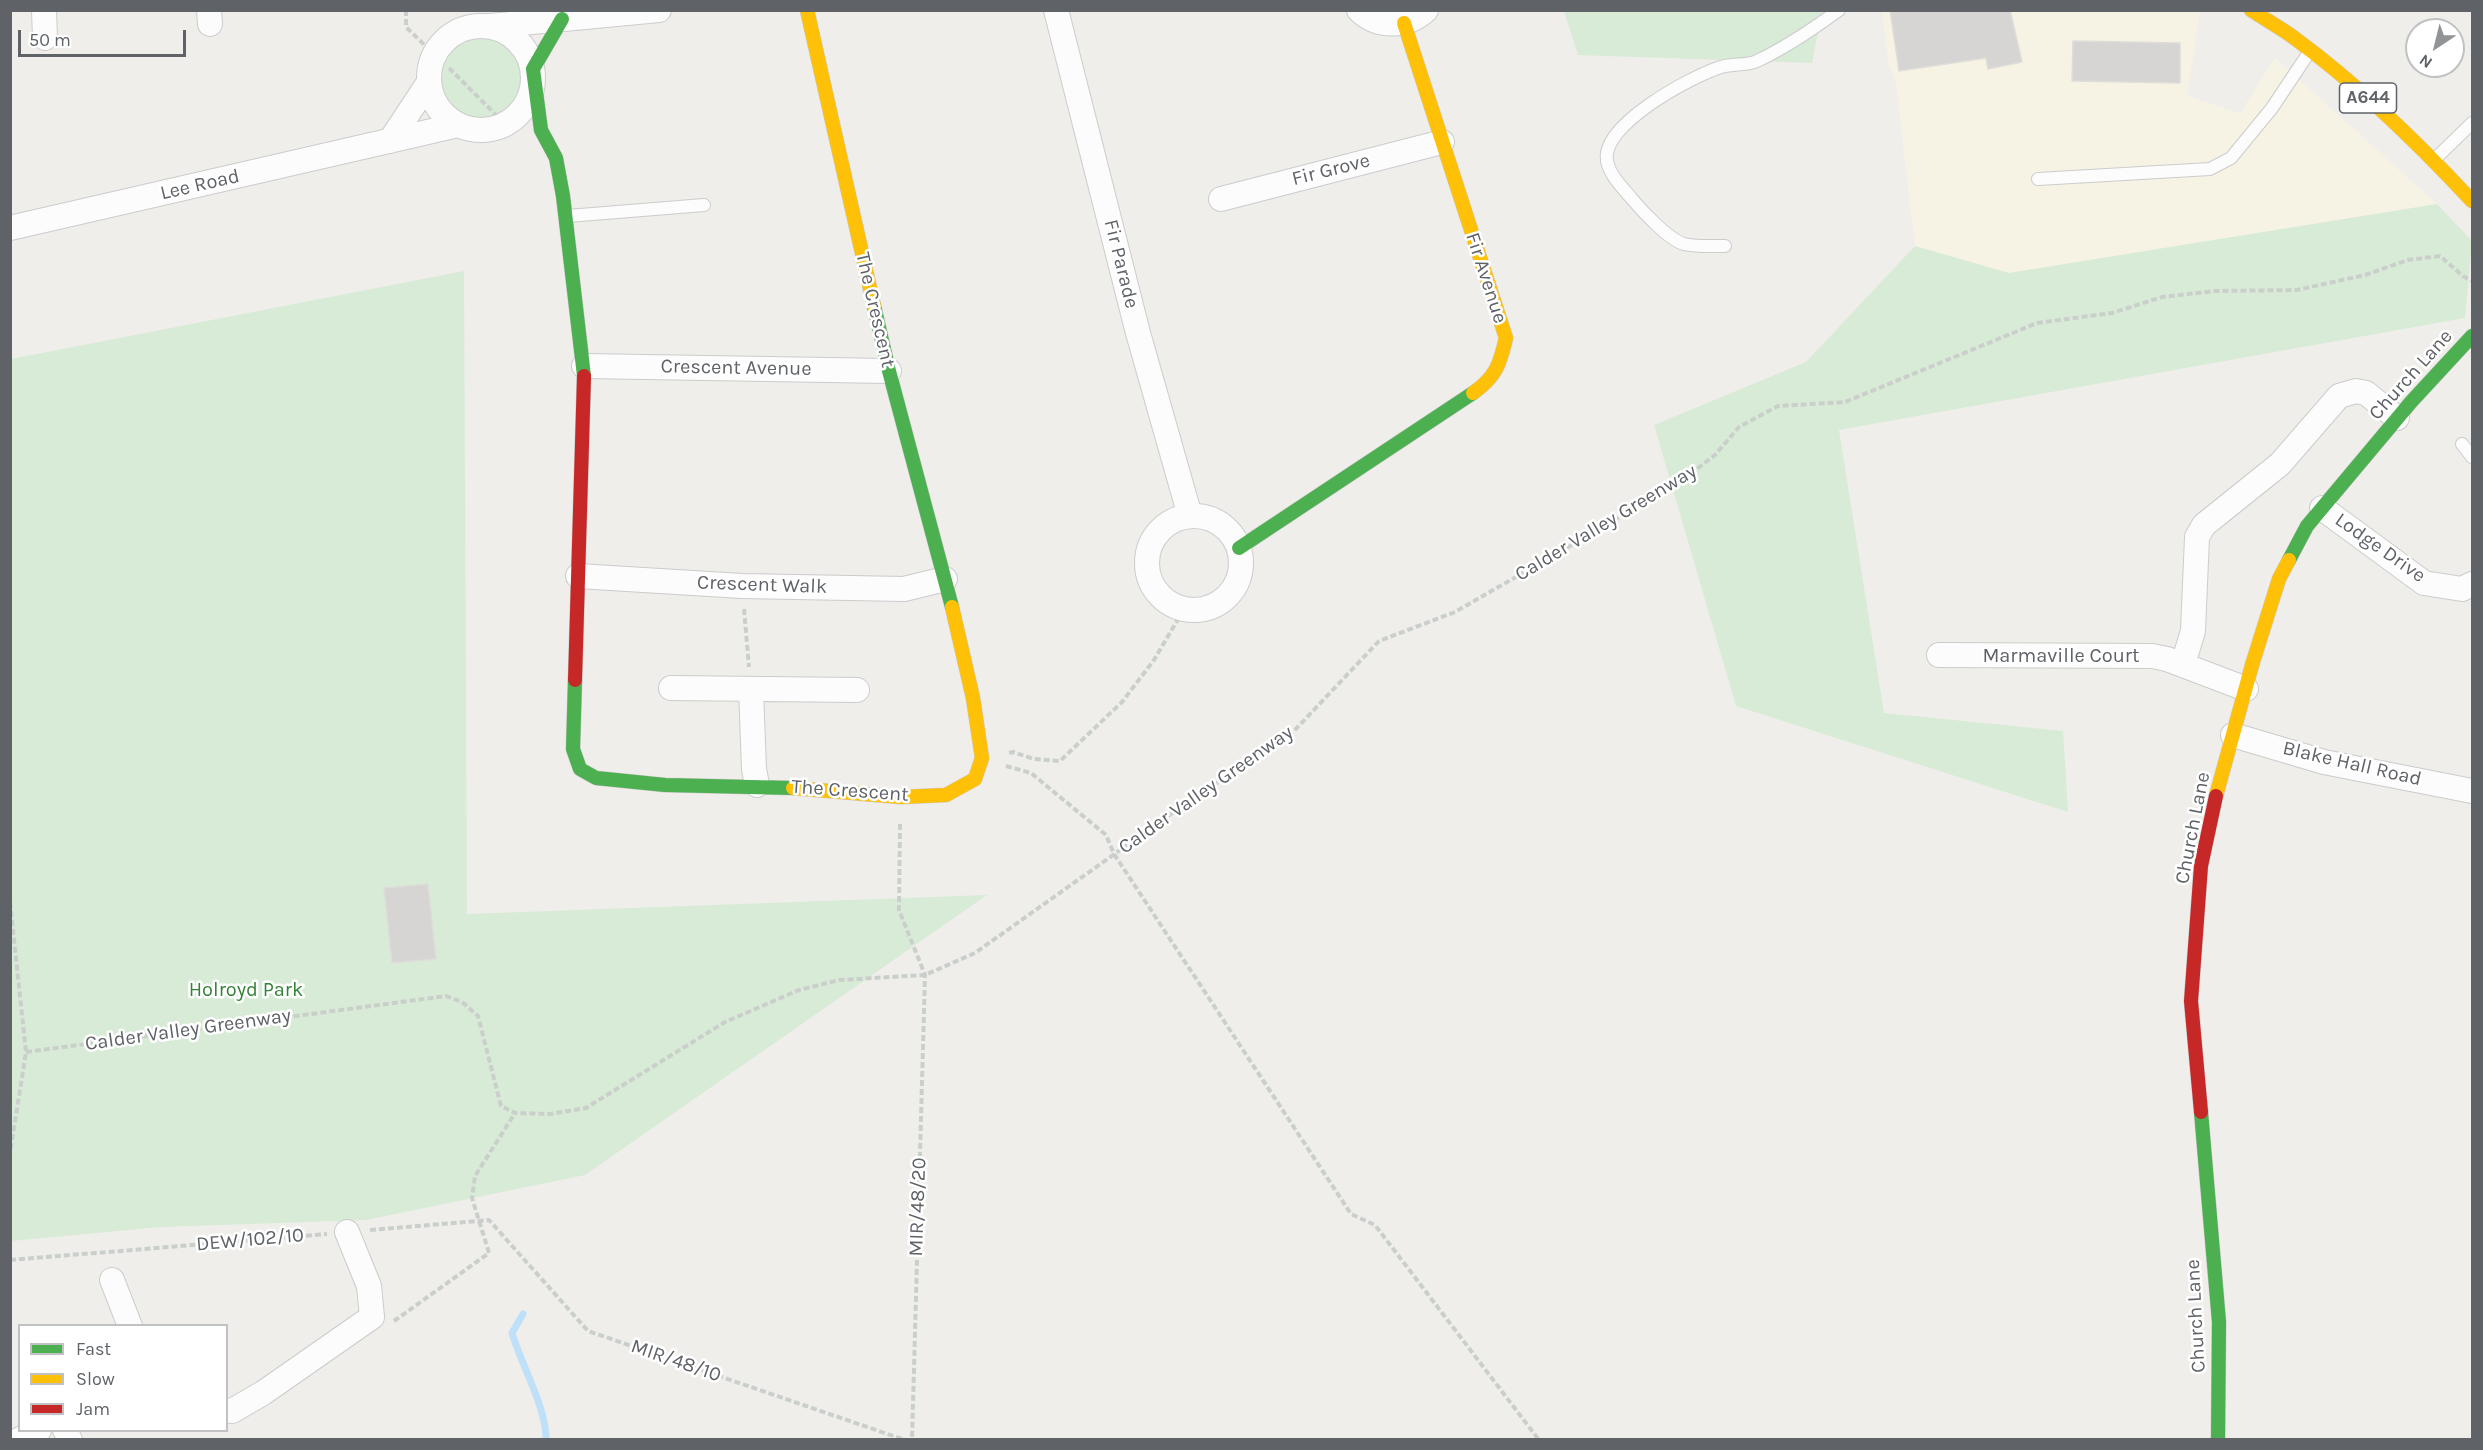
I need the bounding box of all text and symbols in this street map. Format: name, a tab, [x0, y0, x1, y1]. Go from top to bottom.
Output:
scale bar	[21, 18, 189, 56]
north arrow	[2405, 18, 2465, 78]
text: 50 m	[29, 29, 71, 51]
text: N	[2415, 50, 2436, 73]
road number: A644	[2340, 83, 2396, 113]
street label: Fir Grove	[1289, 149, 1373, 191]
street label: Lee Road	[158, 164, 242, 206]
street label: Fir Parade	[1098, 217, 1144, 311]
street label: Fir Avenue	[1460, 229, 1512, 327]
street label: The Crescent	[850, 250, 900, 370]
street label: Church Lane	[2364, 325, 2458, 425]
street label: Crescent Avenue	[660, 355, 812, 381]
street label: Calder Valley Greenway	[1511, 459, 1701, 587]
street label: Lodge Drive	[2330, 508, 2430, 588]
street label: Crescent Walk	[696, 571, 828, 599]
street label: Marmaville Court	[1982, 644, 2140, 668]
street label: Calder Valley Greenway	[1114, 721, 1298, 859]
street label: Blake Hall Road	[2280, 736, 2424, 792]
street label: Church Lane	[2170, 770, 2216, 886]
street label: The Crescent	[791, 775, 909, 807]
park label: Holroyd Park	[189, 978, 303, 1002]
street label: Calder Valley Greenway	[84, 1004, 292, 1056]
street label: MIR/48/20	[904, 1157, 932, 1257]
street label: DEW/102/10	[195, 1223, 305, 1257]
street label: Church Lane	[2181, 1259, 2211, 1373]
legend	[18, 1324, 228, 1432]
street label: MIR/48/10	[628, 1334, 724, 1388]
text: Fast	[76, 1338, 111, 1360]
text: Slow	[76, 1368, 115, 1390]
text: Jam	[76, 1398, 110, 1420]

